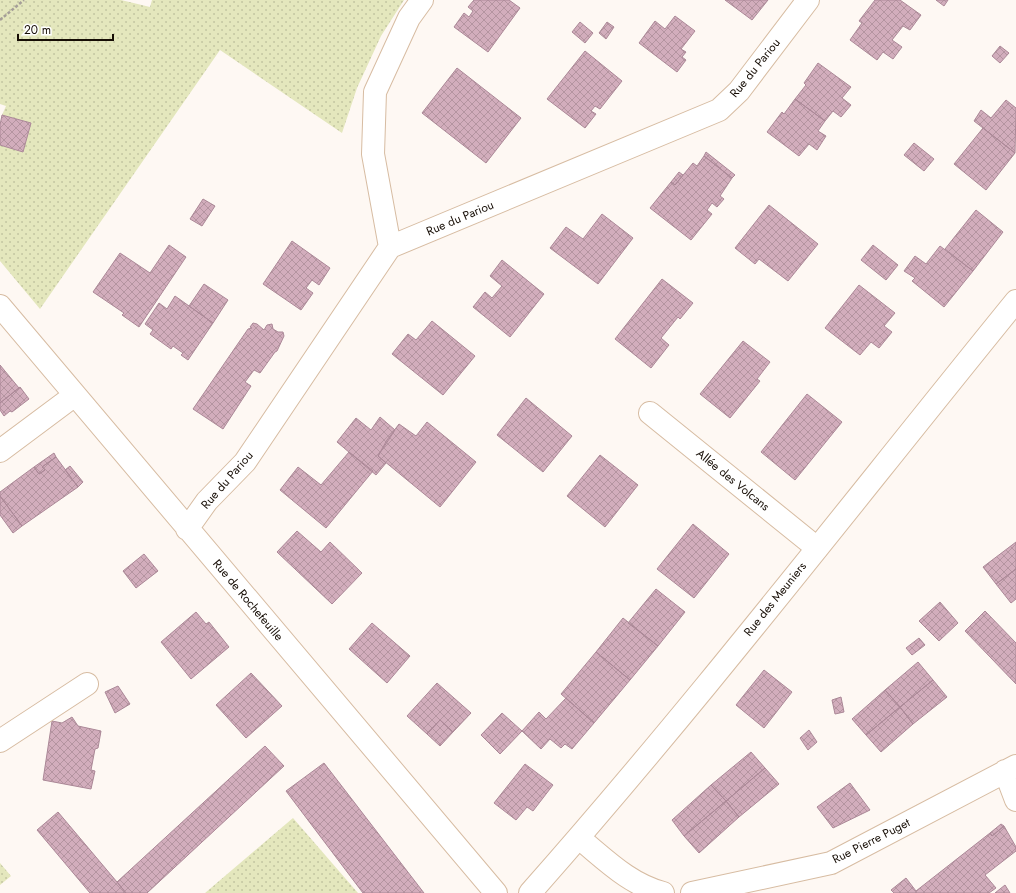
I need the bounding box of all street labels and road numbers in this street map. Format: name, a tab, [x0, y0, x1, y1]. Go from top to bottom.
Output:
street label: Rue du Pariou	[725, 35, 785, 101]
street label: Rue du Pariou	[424, 196, 496, 240]
street label: Allée des Volcans	[692, 445, 774, 515]
street label: Rue du Pariou	[197, 447, 257, 513]
street label: Rue de Rochefeuille	[208, 555, 288, 645]
street label: Rue des Meuniers	[739, 558, 811, 640]
street label: Rue Pierre Puget	[829, 814, 913, 868]

